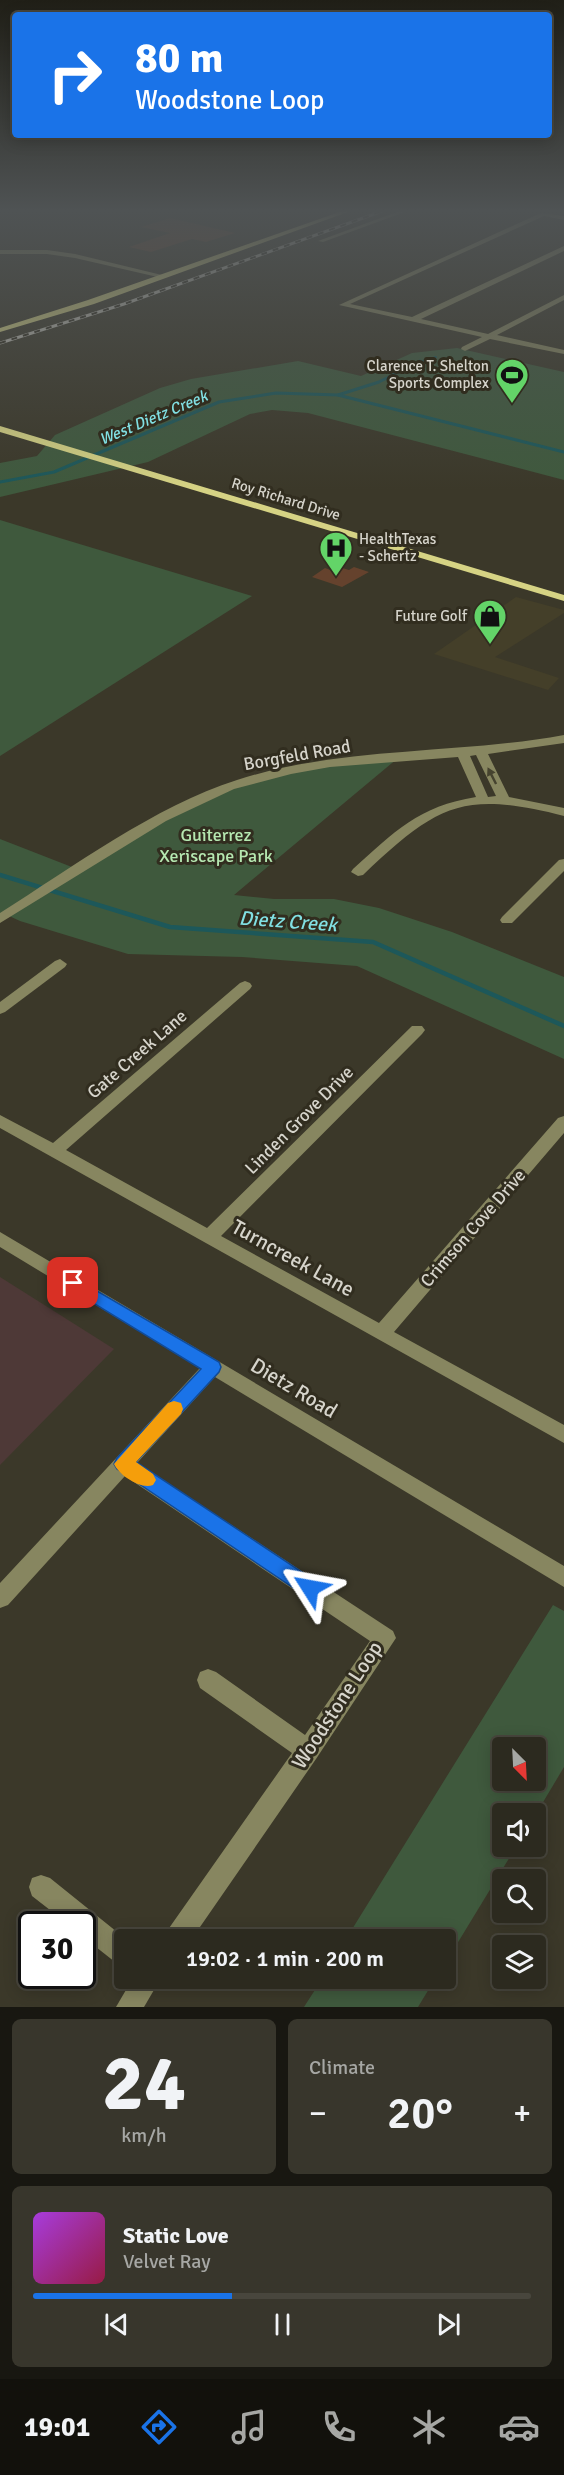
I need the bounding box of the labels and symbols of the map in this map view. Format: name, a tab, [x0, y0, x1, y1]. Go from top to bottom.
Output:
place label: Clarence T. Shelton Sports Complex	[367, 357, 489, 392]
sports icon: Clarence T. Shelton Sports Complex	[494, 357, 530, 404]
water label: West Dietz Creek	[96, 385, 212, 450]
street label: Roy Richard Drive	[229, 474, 343, 524]
hospital icon: HealthTexas - Schertz	[318, 530, 354, 577]
place label: HealthTexas - Schertz	[359, 530, 437, 565]
shop icon: Future Golf	[472, 598, 508, 645]
place label: Future Golf	[395, 607, 468, 625]
street label: Borgfeld Road	[242, 735, 352, 775]
one-way arrow	[487, 767, 497, 784]
park label: Guiterrez Xeriscape Park	[159, 824, 273, 867]
water label: Dietz Creek	[238, 906, 340, 938]
street label: Gate Creek Lane	[83, 1005, 191, 1103]
street label: Linden Grove Drive	[240, 1061, 358, 1179]
street label: Crimson Cove Drive	[416, 1164, 530, 1292]
street label: Turncreek Lane	[227, 1214, 359, 1302]
pin	[47, 1257, 98, 1308]
street label: Dietz Road	[246, 1352, 342, 1424]
position arrow	[278, 1556, 342, 1620]
street label: Woodstone Loop	[286, 1636, 388, 1774]
north arrow	[492, 1737, 546, 1791]
speed limit sign: 30	[18, 1911, 96, 1989]

